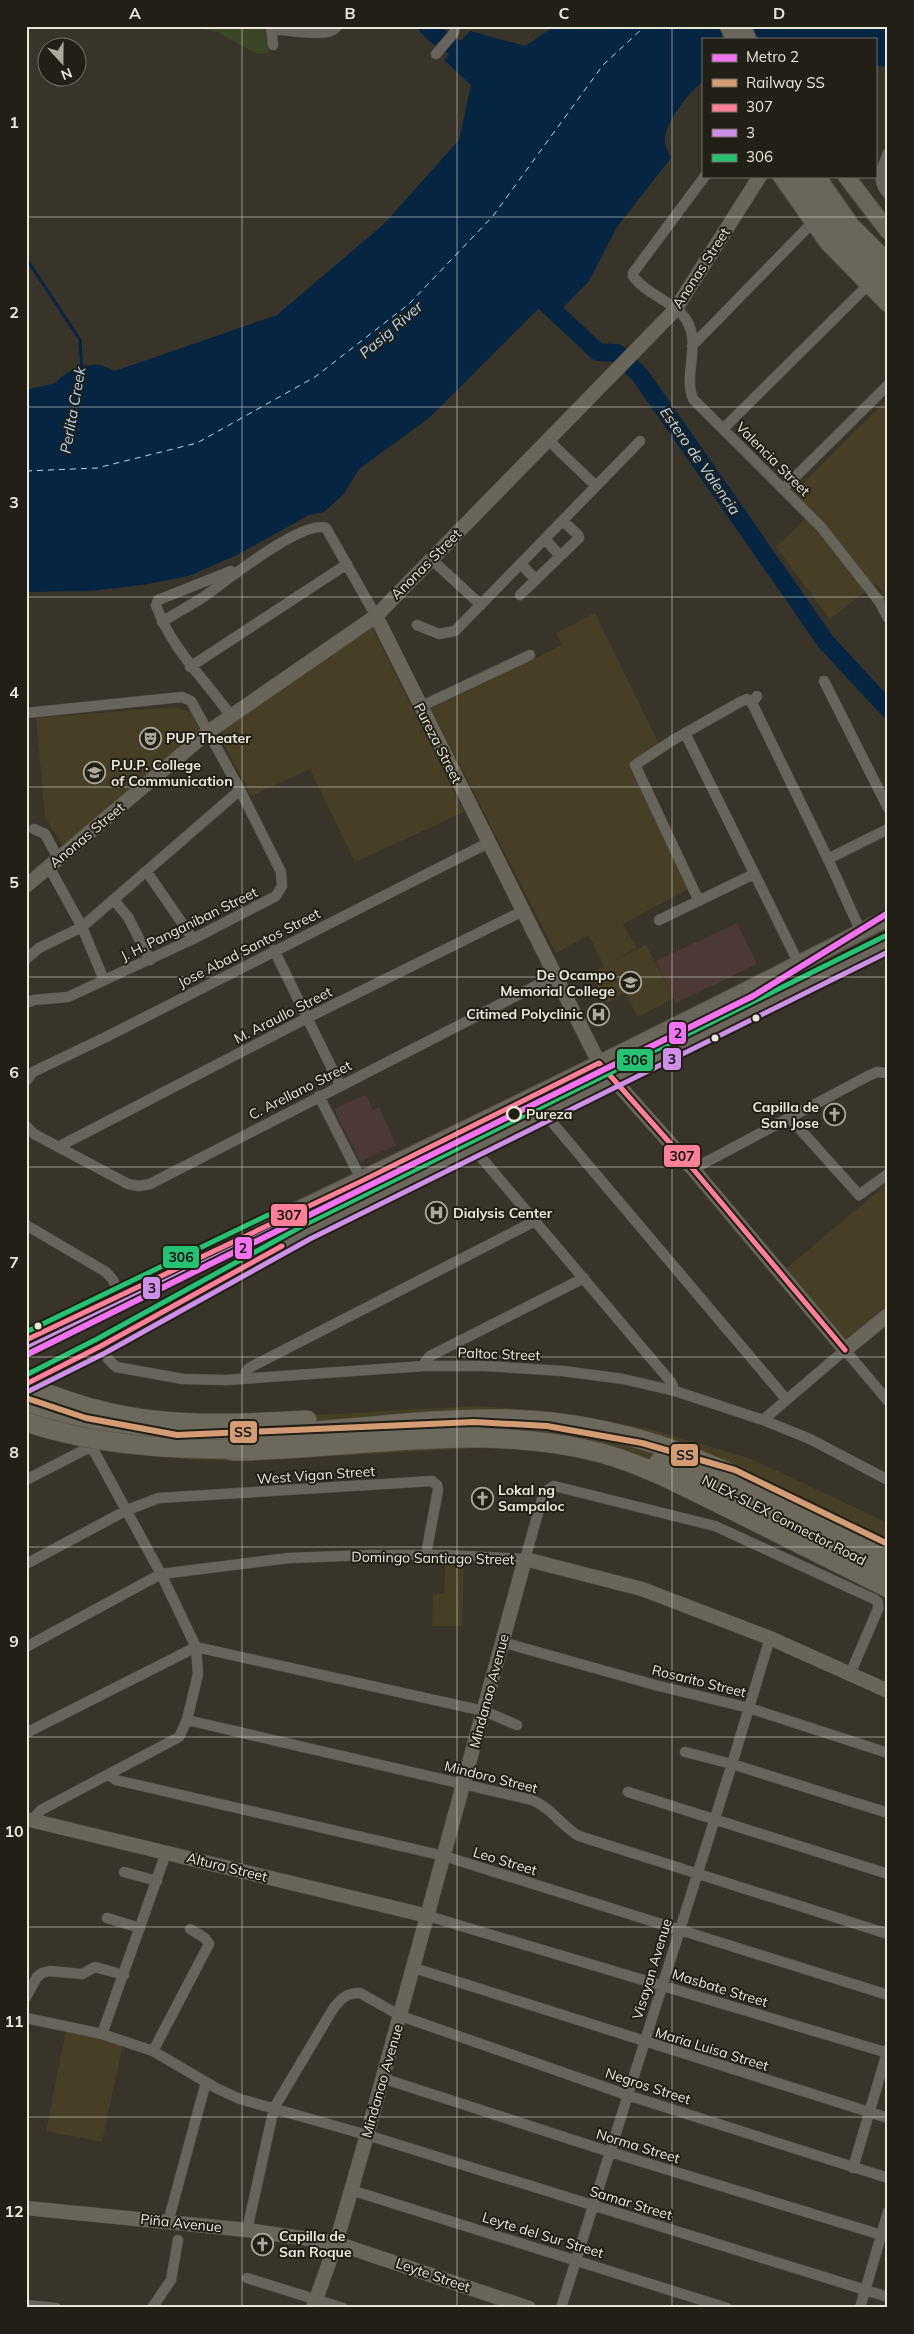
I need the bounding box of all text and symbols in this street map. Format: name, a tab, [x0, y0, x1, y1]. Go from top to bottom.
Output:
text: A	[129, 3, 141, 23]
text: B	[344, 3, 356, 23]
text: C	[559, 3, 570, 23]
text: D	[773, 3, 785, 23]
north arrow	[38, 38, 88, 88]
legend	[702, 38, 876, 178]
text: Metro 2	[746, 47, 799, 66]
text: N	[58, 64, 75, 84]
text: Railway SS	[746, 73, 825, 92]
text: 307	[746, 97, 773, 116]
text: 1	[9, 112, 19, 132]
text: 3	[746, 123, 755, 142]
text: 306	[746, 147, 773, 166]
street label: Anonas Street	[668, 224, 734, 312]
water label: Pasig River	[355, 297, 427, 362]
text: 2	[9, 302, 19, 322]
water label: Perlita Creek	[56, 364, 90, 455]
water label: Estero de Valencia	[656, 403, 745, 518]
street label: Valencia Street	[732, 418, 814, 500]
text: 3	[9, 492, 19, 512]
street label: Anonas Street	[387, 525, 465, 603]
text: 4	[9, 682, 19, 702]
street label: Pureza Street	[410, 700, 466, 786]
theatre icon: PUP Theater	[138, 726, 162, 750]
place label: PUP Theater	[166, 729, 251, 747]
place label: P.U.P. College of Communication	[111, 756, 233, 790]
school or university icon: P.U.P. College of Communication	[83, 761, 107, 785]
street label: Anonas Street	[46, 798, 128, 872]
text: 5	[9, 872, 19, 892]
street label: J. H. Panganiban Street	[118, 883, 260, 965]
street label: Jose Abad Santos Street	[175, 904, 323, 992]
place label: De Ocampo Memorial College	[500, 966, 615, 1000]
school or university icon: De Ocampo Memorial College	[619, 971, 643, 995]
street label: M. Araullo Street	[231, 982, 335, 1047]
hospital icon: Citimed Polyclinic	[587, 1002, 611, 1026]
place label: Citimed Polyclinic	[466, 1005, 583, 1023]
unlabelled marker	[751, 1013, 761, 1023]
line badge: 2	[668, 1021, 687, 1045]
text: 2	[674, 1024, 682, 1042]
unlabelled marker	[710, 1033, 720, 1043]
line badge: 3	[662, 1047, 682, 1071]
line badge: 306	[616, 1048, 654, 1072]
text: 3	[668, 1050, 676, 1068]
text: 306	[622, 1051, 648, 1069]
street label: C. Arellano Street	[246, 1056, 355, 1124]
text: 6	[9, 1062, 19, 1082]
place label: Capilla de San Jose	[752, 1098, 819, 1132]
church icon: Capilla de San Jose	[823, 1103, 847, 1127]
place label: Pureza	[526, 1105, 573, 1123]
marker: Pureza	[506, 1106, 522, 1122]
line badge: 307	[663, 1144, 701, 1168]
text: 307	[669, 1147, 695, 1165]
hospital icon: Dialysis Center	[425, 1201, 449, 1225]
line badge: 307	[270, 1203, 308, 1227]
place label: Dialysis Center	[453, 1204, 553, 1222]
text: 307	[276, 1206, 302, 1224]
line badge: 2	[234, 1236, 253, 1260]
text: 2	[239, 1239, 247, 1257]
line badge: 306	[162, 1245, 200, 1269]
text: 306	[168, 1248, 194, 1266]
text: 7	[9, 1252, 19, 1272]
line badge: 3	[142, 1276, 161, 1300]
text: 3	[148, 1279, 156, 1297]
unlabelled marker	[33, 1321, 43, 1331]
street label: Paltoc Street	[457, 1344, 541, 1364]
line badge: SS	[229, 1420, 258, 1444]
text: SS	[234, 1423, 252, 1441]
text: 8	[9, 1442, 19, 1462]
line badge: SS	[670, 1443, 699, 1467]
text: SS	[676, 1446, 694, 1464]
street label: West Vigan Street	[256, 1462, 376, 1488]
street label: NLEX-SLEX Connector Road	[699, 1471, 869, 1569]
place label: Lokal ng Sampaloc	[498, 1481, 565, 1515]
church icon: Lokal ng Sampaloc	[470, 1486, 494, 1510]
street label: Domingo Santiago Street	[351, 1548, 515, 1568]
text: 9	[9, 1631, 19, 1651]
street label: Mindanao Avenue	[465, 1632, 513, 1750]
street label: Rosarito Street	[650, 1661, 748, 1701]
street label: Mindoro Street	[443, 1757, 539, 1797]
text: 10	[4, 1821, 24, 1841]
street label: Leo Street	[471, 1843, 539, 1879]
street label: Altura Street	[185, 1848, 269, 1886]
street label: Visayan Avenue	[628, 1916, 676, 2022]
street label: Masbate Street	[670, 1965, 770, 2011]
text: 11	[4, 2011, 24, 2031]
street label: Mindanao Avenue	[357, 2022, 407, 2140]
street label: Maria Luisa Street	[653, 2023, 771, 2075]
street label: Negros Street	[603, 2064, 693, 2108]
street label: Norma Street	[594, 2125, 682, 2167]
street label: Samar Street	[588, 2182, 674, 2224]
text: 12	[4, 2201, 24, 2221]
street label: Leyte del Sur Street	[480, 2208, 606, 2262]
street label: Piña Avenue	[140, 2210, 222, 2236]
place label: Capilla de San Roque	[279, 2227, 352, 2261]
church icon: Capilla de San Roque	[251, 2232, 275, 2256]
street label: Leyte Street	[393, 2254, 473, 2296]

